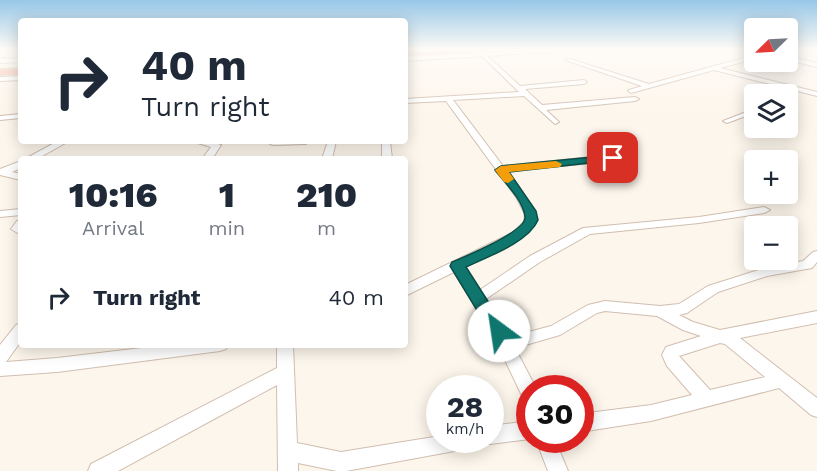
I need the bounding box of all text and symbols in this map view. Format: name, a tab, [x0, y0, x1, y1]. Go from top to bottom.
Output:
north arrow	[744, 18, 798, 72]
map controls	[744, 18, 798, 270]
text: 40 m	[141, 41, 247, 90]
icon: right	[42, 42, 120, 120]
button: layers	[744, 84, 798, 138]
text: Turn right	[141, 91, 270, 123]
pin	[587, 132, 638, 183]
icon: arrive	[596, 141, 629, 174]
button: +	[744, 150, 798, 204]
text: 10:16	[69, 174, 158, 216]
text: 1	[219, 174, 235, 216]
text: 210	[296, 174, 357, 216]
text: Arrival	[82, 216, 144, 240]
text: min	[208, 216, 245, 240]
text: m	[317, 216, 336, 240]
button: −	[744, 216, 798, 270]
icon: right	[42, 281, 75, 314]
text: Turn right	[93, 285, 200, 310]
text: 40 m	[328, 285, 384, 310]
position arrow	[467, 299, 531, 363]
speed limit sign: 30	[516, 375, 594, 453]
text: 28	[447, 389, 483, 424]
text: km/h	[446, 420, 484, 438]

